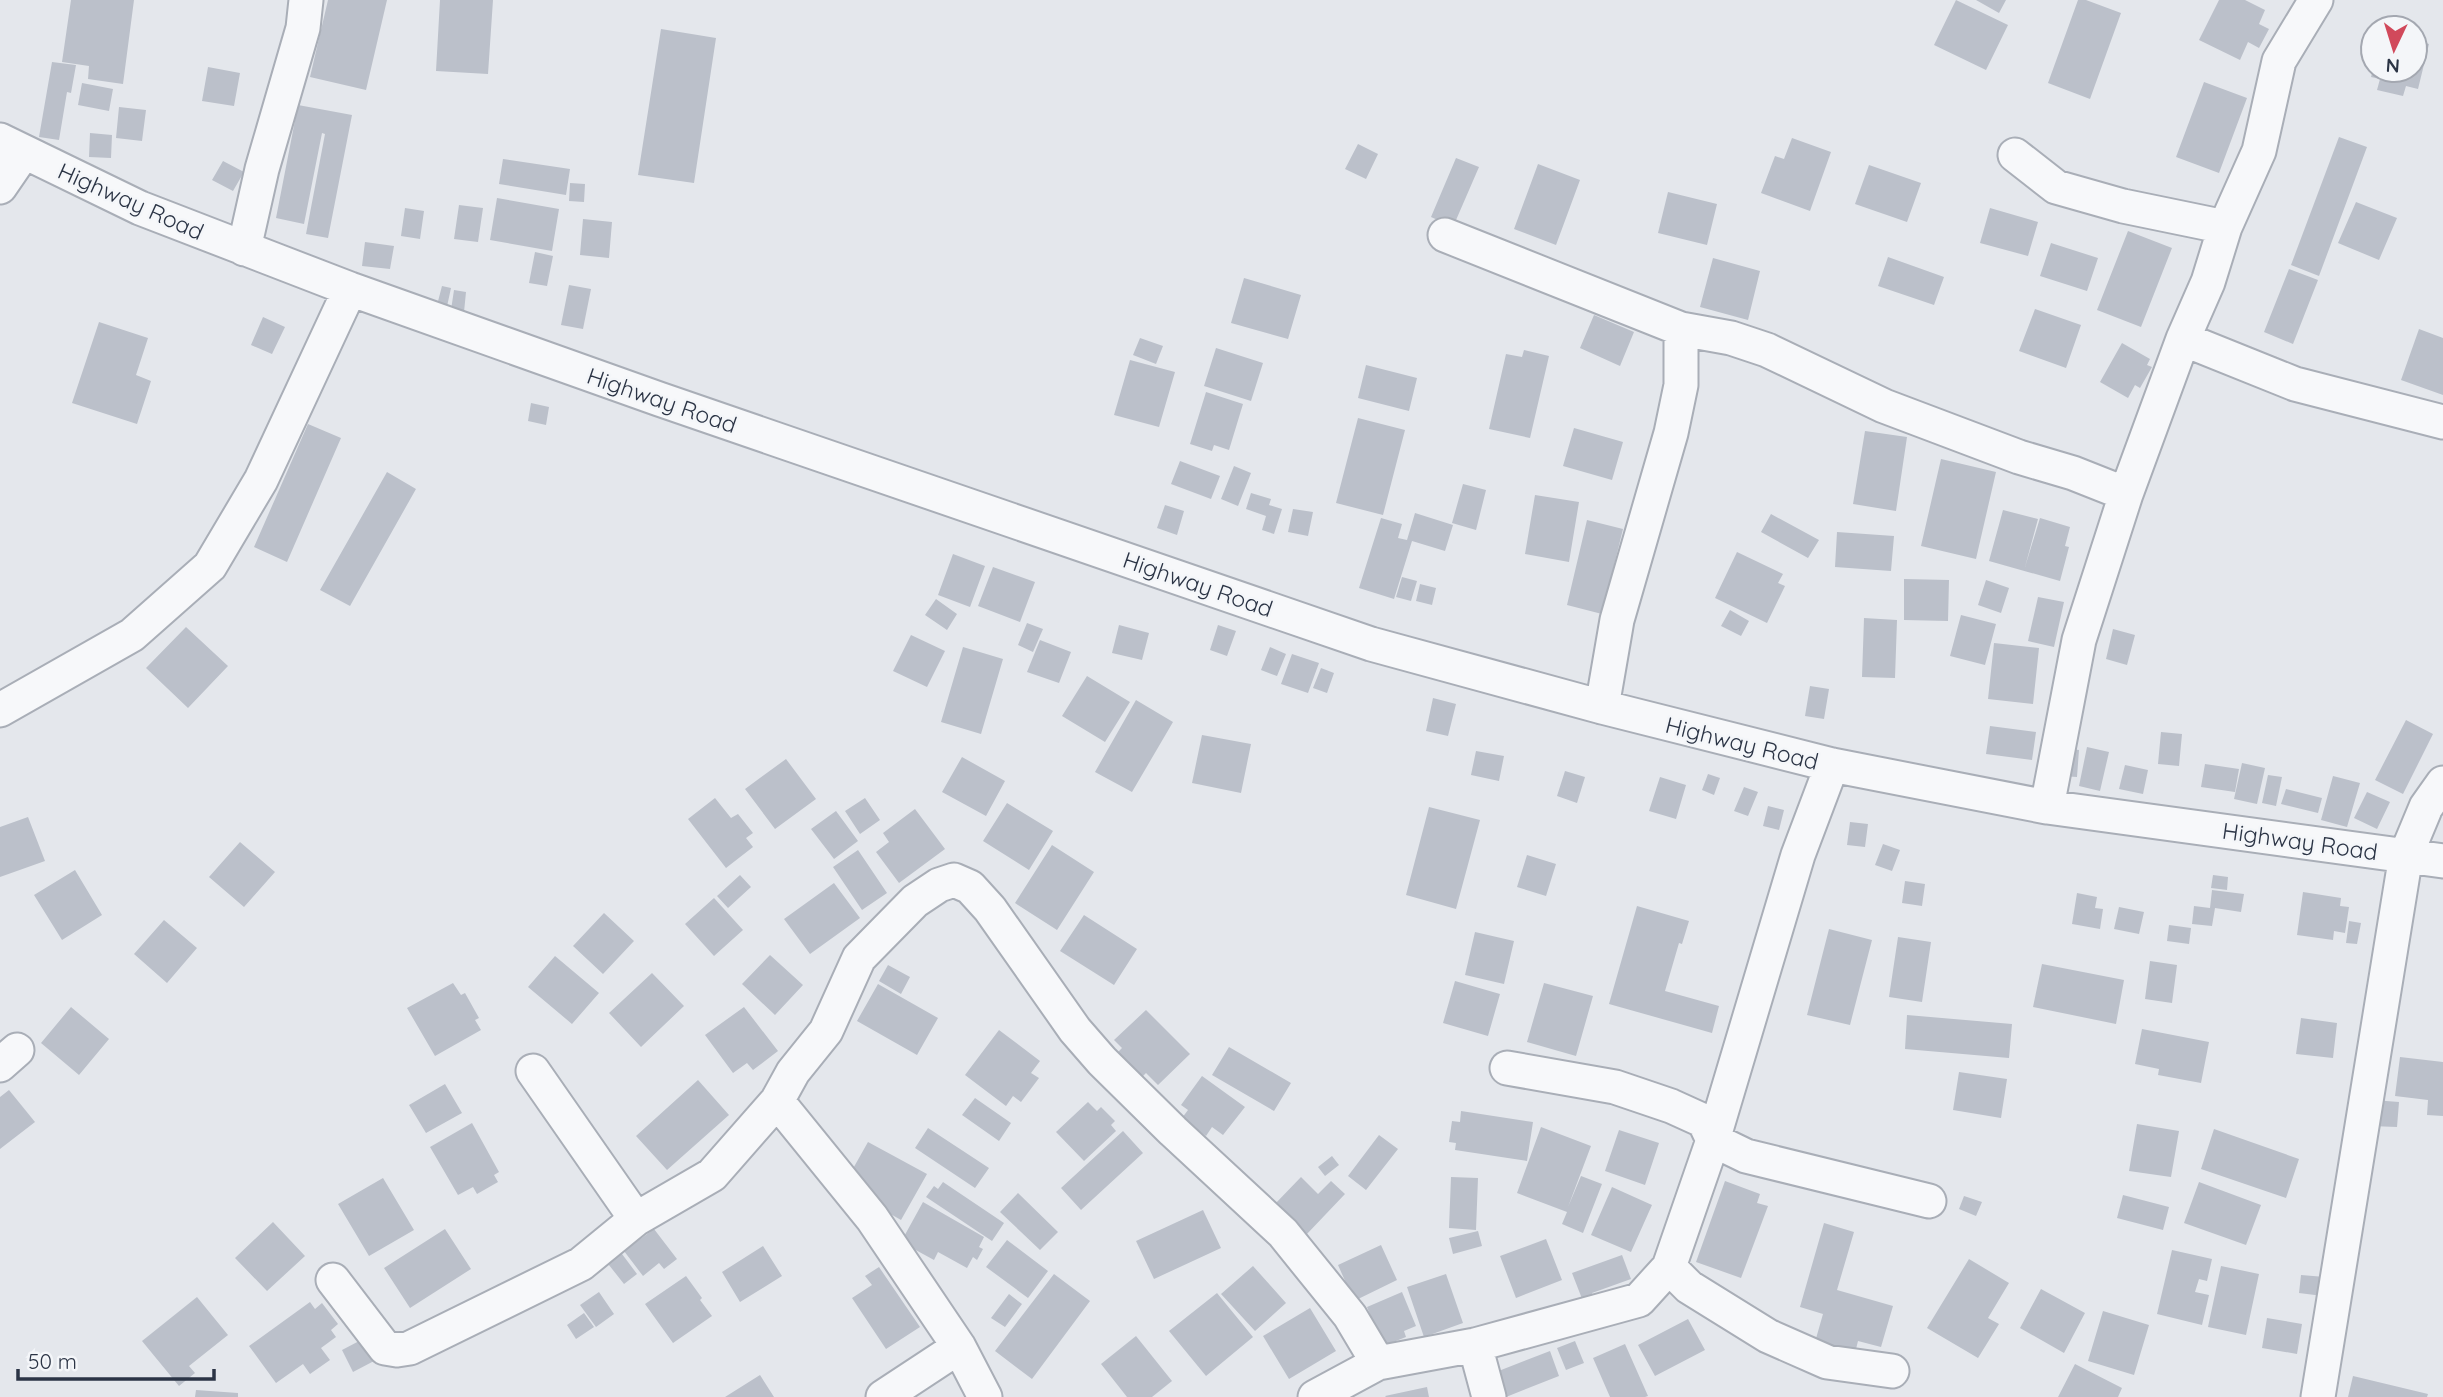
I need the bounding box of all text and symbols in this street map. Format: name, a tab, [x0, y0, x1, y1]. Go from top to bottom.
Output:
north arrow	[2359, 14, 2429, 84]
text: N	[2385, 54, 2401, 78]
street label: Highway Road	[54, 156, 208, 246]
street label: Highway Road	[583, 361, 741, 439]
street label: Highway Road	[1119, 545, 1277, 623]
street label: Highway Road	[1662, 710, 1822, 776]
street label: Highway Road	[2220, 816, 2380, 866]
scale bar	[18, 1338, 214, 1382]
text: 50 m	[28, 1348, 77, 1374]

